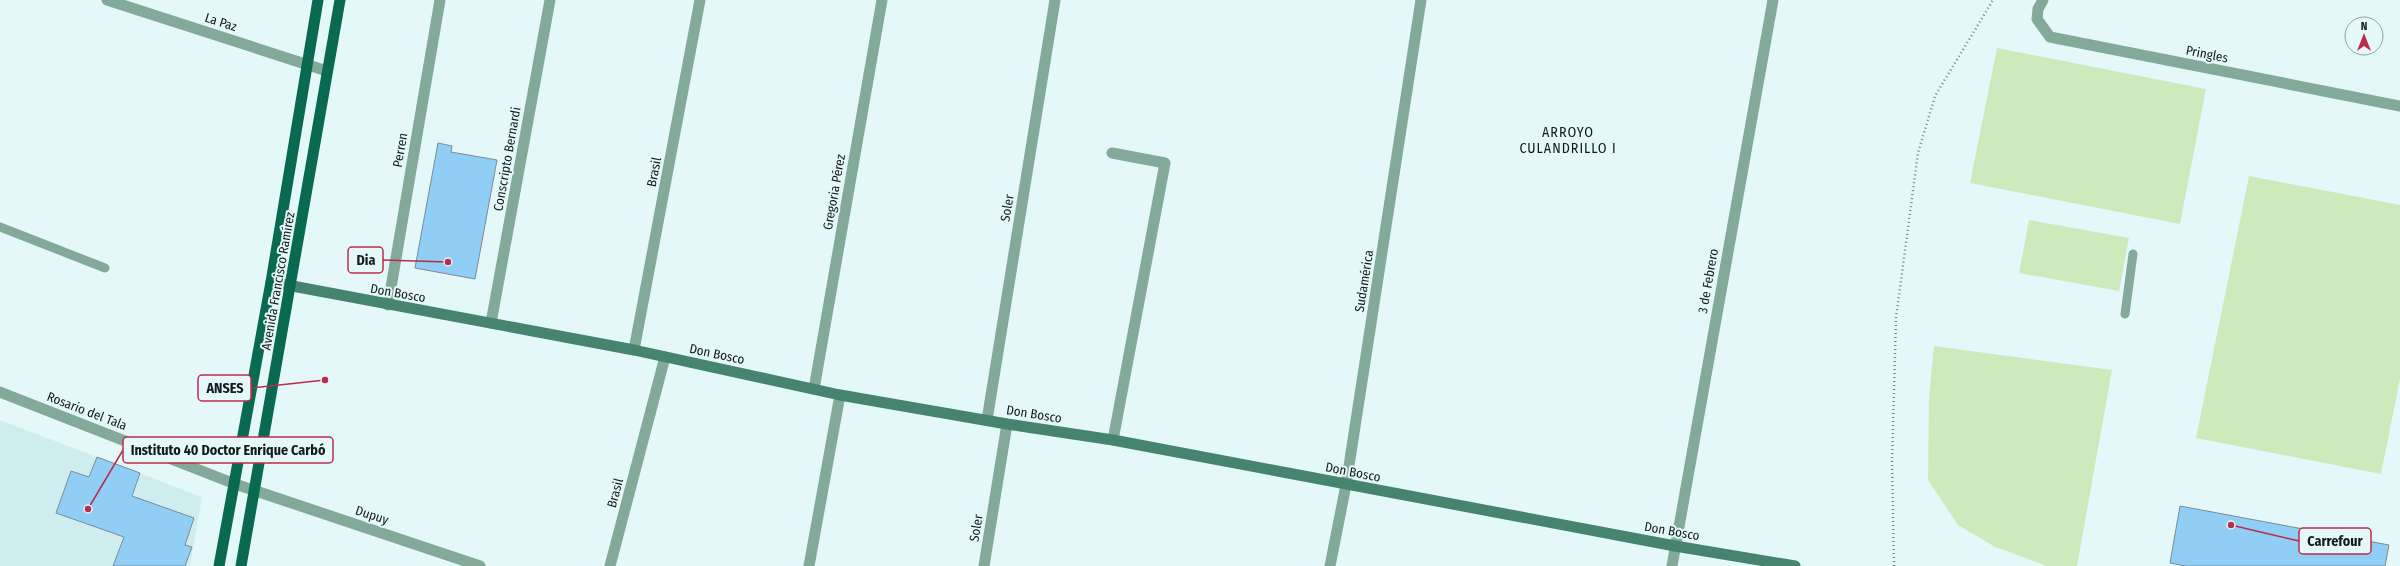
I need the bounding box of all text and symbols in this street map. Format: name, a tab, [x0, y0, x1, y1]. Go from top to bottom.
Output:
street label: La Paz	[203, 10, 239, 34]
north arrow	[2344, 16, 2384, 56]
text: N	[2361, 20, 2367, 33]
street label: Pringles	[2185, 43, 2230, 66]
street label: Conscripto Bernardi	[490, 106, 524, 212]
district label: ARROYO CULANDRILLO I	[1519, 124, 1617, 157]
street label: Perren	[390, 132, 410, 168]
street label: Gregoria Pérez	[820, 153, 848, 231]
street label: Brasil	[644, 155, 664, 188]
street label: Soler	[997, 193, 1017, 223]
street label: Avenida Francisco Ramírez	[258, 211, 298, 351]
callout: Dia	[348, 247, 383, 273]
street label: 3 de Febrero	[1695, 247, 1721, 315]
street label: Sudamérica	[1352, 249, 1376, 313]
text: Dia	[357, 252, 375, 269]
street label: Don Bosco	[369, 281, 427, 305]
street label: Don Bosco	[688, 341, 746, 367]
callout: ANSES	[198, 375, 251, 401]
text: ANSES	[205, 380, 244, 397]
street label: Rosario del Tala	[45, 389, 129, 433]
street label: Don Bosco	[1005, 402, 1063, 426]
callout: Instituto 40 Doctor Enrique Carbó	[123, 437, 333, 463]
text: Instituto 40 Doctor Enrique Carbó	[131, 442, 326, 459]
street label: Don Bosco	[1324, 459, 1382, 485]
street label: Brasil	[604, 476, 626, 509]
street label: Dupuy	[354, 503, 391, 527]
street label: Soler	[966, 513, 986, 543]
street label: Don Bosco	[1643, 519, 1701, 543]
callout: Carrefour	[2299, 528, 2371, 554]
text: Carrefour	[2307, 533, 2364, 550]

